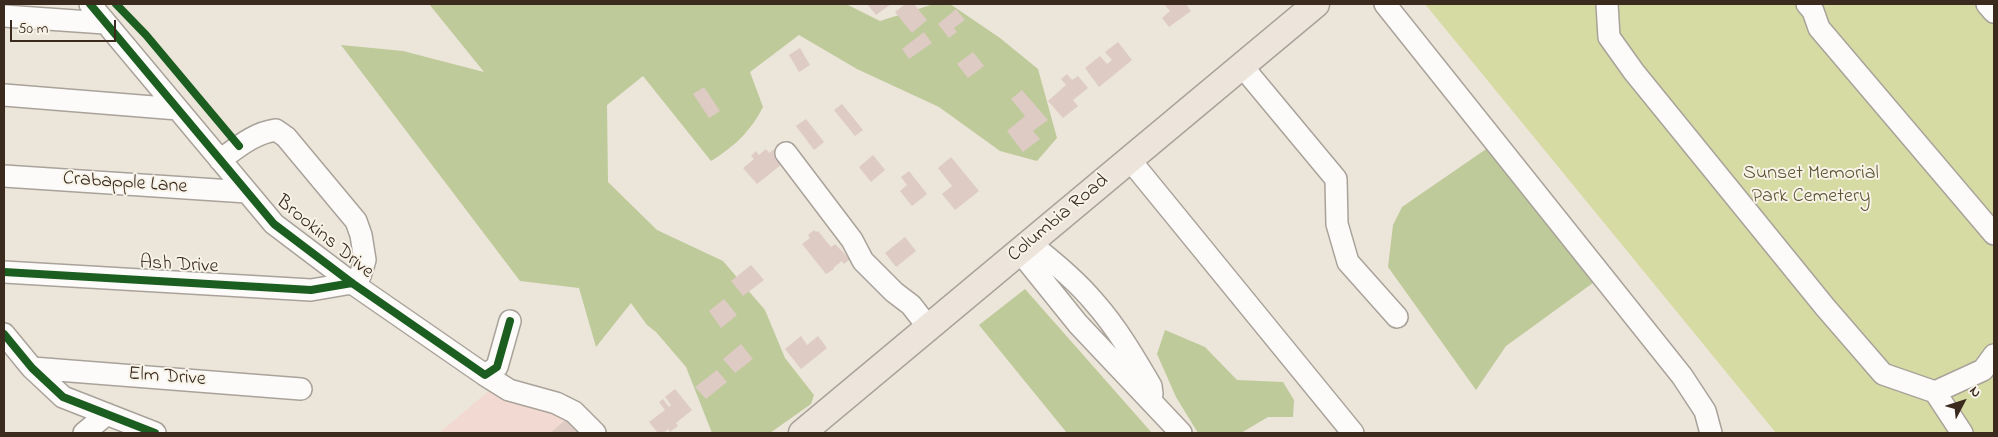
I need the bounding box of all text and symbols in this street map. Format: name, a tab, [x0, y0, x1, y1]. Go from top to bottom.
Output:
scale bar	[12, 10, 119, 42]
text: 50 m	[18, 18, 48, 40]
park label: Sunset Memorial Park Cemetery	[1743, 163, 1879, 210]
street label: Crabapple Lane	[62, 168, 188, 200]
street label: Columbia Road	[1004, 170, 1114, 268]
street label: Brookins Drive	[270, 191, 378, 285]
street label: Ash Drive	[139, 252, 219, 280]
street label: Elm Drive	[127, 363, 207, 393]
north arrow	[1938, 377, 1988, 427]
text: N	[1964, 382, 1986, 402]

